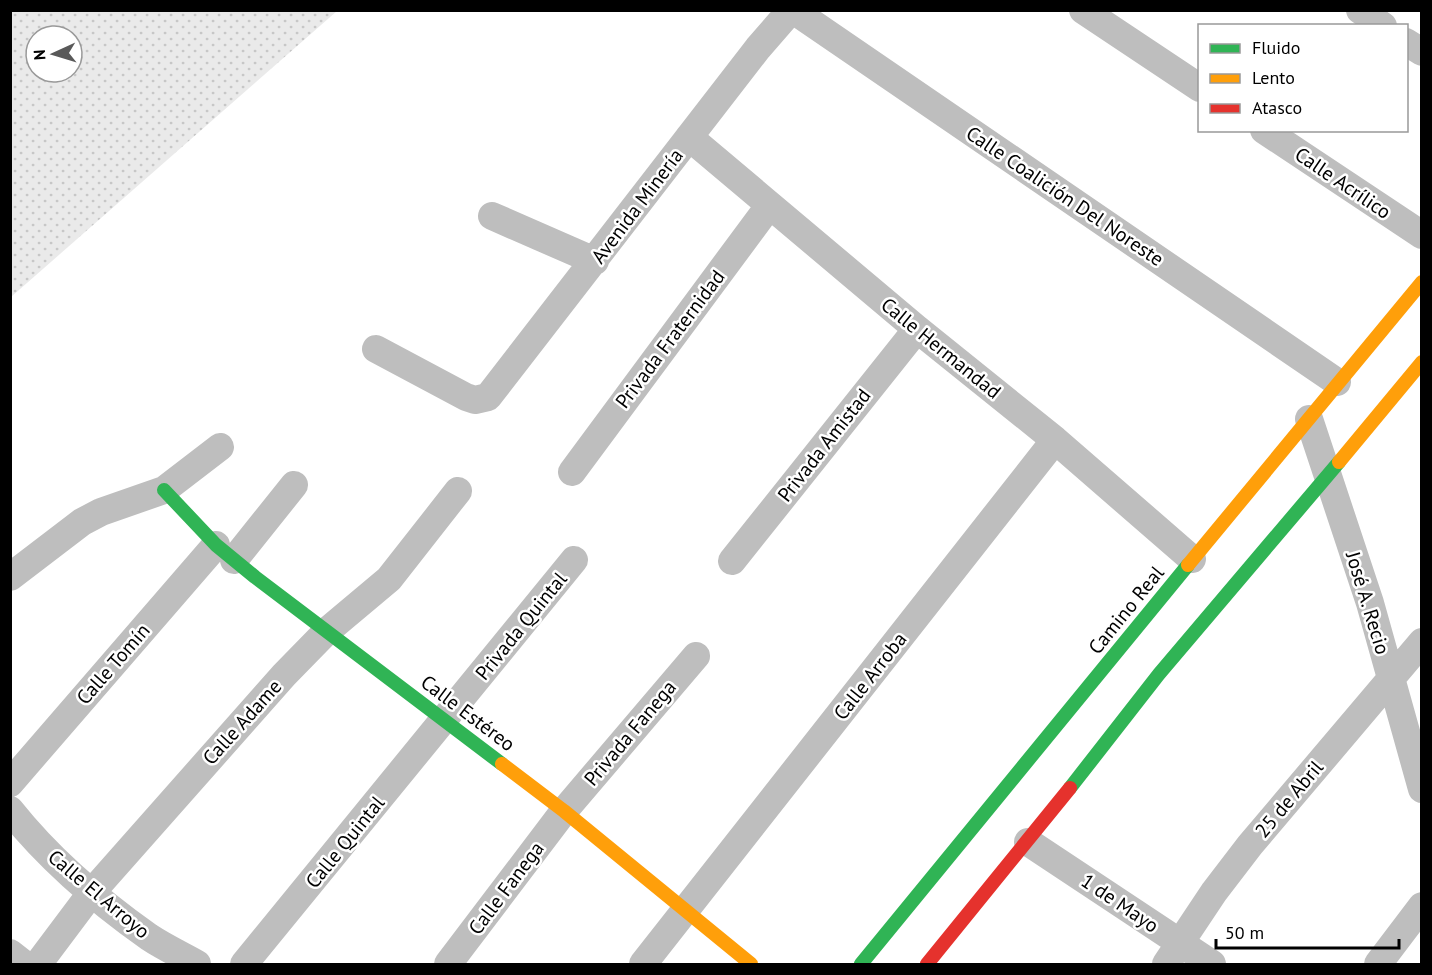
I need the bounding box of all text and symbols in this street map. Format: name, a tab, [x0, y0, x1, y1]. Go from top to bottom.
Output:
north arrow	[24, 24, 84, 84]
legend	[1198, 24, 1408, 132]
text: Fluido	[1252, 36, 1300, 59]
text: N	[29, 49, 49, 61]
text: Lento	[1252, 66, 1295, 89]
text: Atasco	[1252, 96, 1302, 119]
street label: Calle Coalición Del Noreste	[961, 120, 1169, 272]
street label: Calle Acrílico	[1290, 141, 1396, 225]
street label: Avenida Minería	[585, 143, 689, 269]
street label: Privada Fraternidad	[610, 265, 730, 413]
street label: Calle Hermandad	[876, 292, 1006, 404]
street label: Privada Amistad	[772, 383, 876, 507]
street label: José A. Recio	[1340, 548, 1396, 658]
street label: Camino Real	[1082, 560, 1170, 660]
street label: Privada Quintal	[470, 567, 573, 685]
street label: Calle Tomín	[71, 618, 155, 710]
street label: Calle Arroba	[828, 627, 912, 725]
street label: Calle Estéreo	[416, 669, 520, 757]
street label: Calle Adame	[197, 674, 287, 770]
street label: Privada Fanega	[578, 675, 682, 791]
street label: 25 de Abril	[1249, 755, 1329, 843]
street label: Calle Quintal	[300, 790, 390, 894]
street label: Calle Fanega	[463, 836, 549, 940]
street label: Calle El Arroyo	[43, 844, 155, 944]
street label: 1 de Mayo	[1076, 868, 1164, 938]
scale bar	[1216, 912, 1399, 950]
text: 50 m	[1225, 921, 1264, 944]

